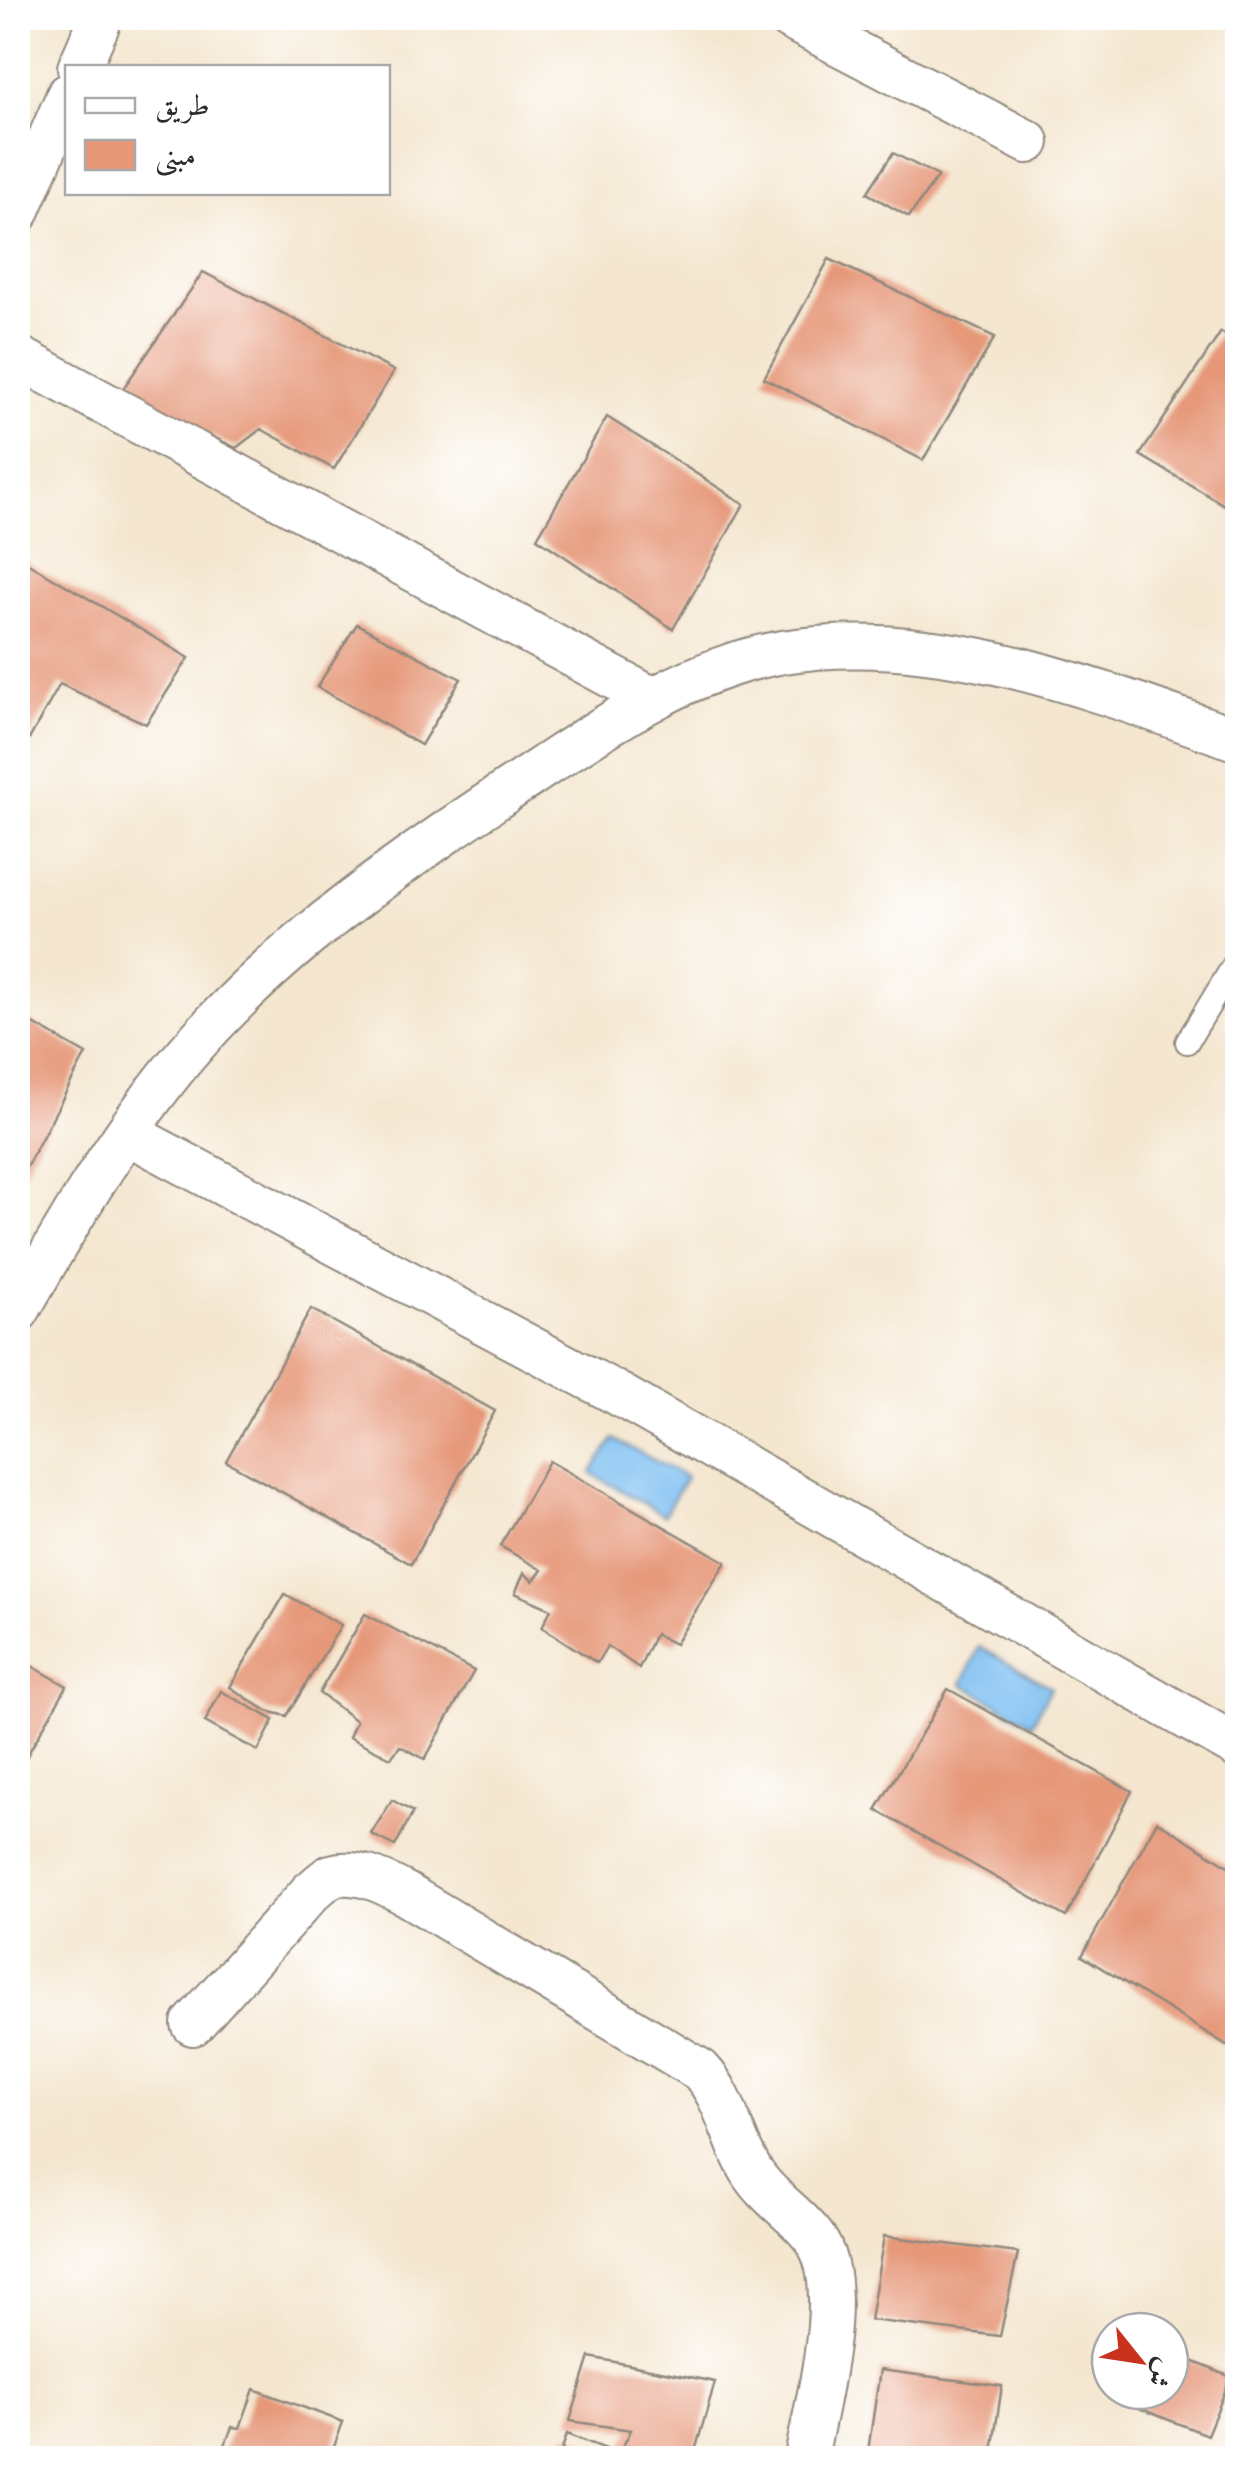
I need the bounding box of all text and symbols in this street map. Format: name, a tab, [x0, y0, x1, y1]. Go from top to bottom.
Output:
legend	[65, 65, 390, 195]
text: طريق	[155, 87, 210, 124]
text: مبنى	[155, 137, 196, 177]
north arrow	[1090, 2311, 1190, 2411]
text: ش	[1138, 2352, 1182, 2394]

